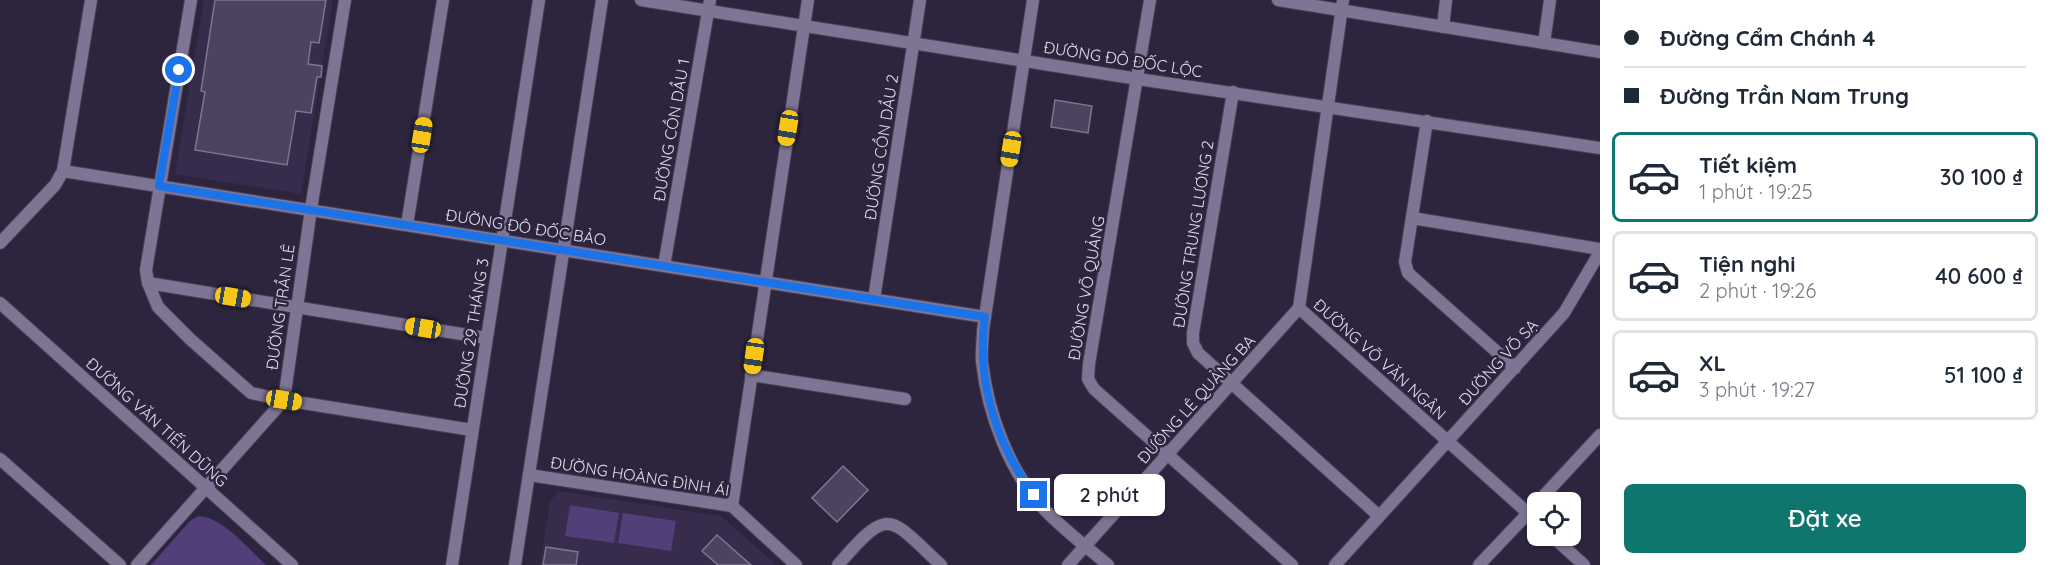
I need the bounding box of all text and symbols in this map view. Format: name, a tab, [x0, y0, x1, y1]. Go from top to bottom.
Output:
text: Đường Cẩm Chánh 4	[1660, 24, 1875, 52]
street label: ĐƯỜNG ĐÔ ĐỐC LỘC	[1042, 36, 1204, 81]
route start	[165, 56, 192, 83]
street label: ĐƯỜNG CỒN DẦU 1	[647, 57, 693, 203]
street label: ĐƯỜNG CỒN DẦU 2	[858, 72, 902, 221]
text: Đường Trần Nam Trung	[1660, 82, 1909, 110]
car	[776, 109, 800, 147]
car	[410, 116, 434, 154]
car	[999, 130, 1023, 168]
street label: ĐƯỜNG TRUNG LƯƠNG 2	[1168, 139, 1218, 329]
icon: car	[1627, 150, 1681, 204]
text: Tiết kiệm	[1699, 151, 1797, 179]
text: 30 100 ₫	[1940, 163, 2023, 191]
text: 1 phút · 19:25	[1699, 179, 1813, 204]
street label: ĐƯỜNG ĐÔ ĐỐC BẢO	[444, 203, 608, 250]
street label: ĐƯỜNG VÕ QUẢNG	[1063, 214, 1109, 362]
street label: ĐƯỜNG TRẦN LÊ	[260, 243, 299, 371]
icon: car	[1627, 249, 1681, 303]
text: Tiện nghi	[1699, 250, 1795, 278]
street label: ĐƯỜNG 29 THÁNG 3	[449, 257, 493, 409]
text: 40 600 ₫	[1935, 262, 2023, 290]
text: 2 phút · 19:26	[1699, 278, 1816, 303]
car	[214, 285, 252, 309]
street label: ĐƯỜNG VÕ VĂN NGÂN	[1310, 294, 1450, 424]
street label: ĐƯỜNG VÕ SẠ	[1454, 315, 1542, 409]
car	[404, 316, 442, 340]
street label: ĐƯỜNG LÊ QUẢNG BA	[1133, 331, 1259, 467]
car	[743, 337, 765, 375]
icon: car	[1627, 348, 1681, 402]
text: XL	[1699, 349, 1726, 377]
street label: ĐƯỜNG VĂN TIẾN DŨNG	[82, 353, 232, 491]
text: 51 100 ₫	[1944, 361, 2023, 389]
text: 3 phút · 19:27	[1699, 377, 1815, 402]
car	[265, 388, 303, 412]
street label: ĐƯỜNG HOÀNG ĐÌNH ÁI	[549, 452, 731, 500]
callout: 2 phút	[1055, 474, 1166, 516]
route end	[1020, 481, 1047, 508]
text: 2 phút	[1079, 482, 1140, 507]
button: Đặt xe	[1624, 484, 2026, 553]
map controls	[1527, 492, 1581, 546]
button: locate	[1527, 492, 1581, 546]

